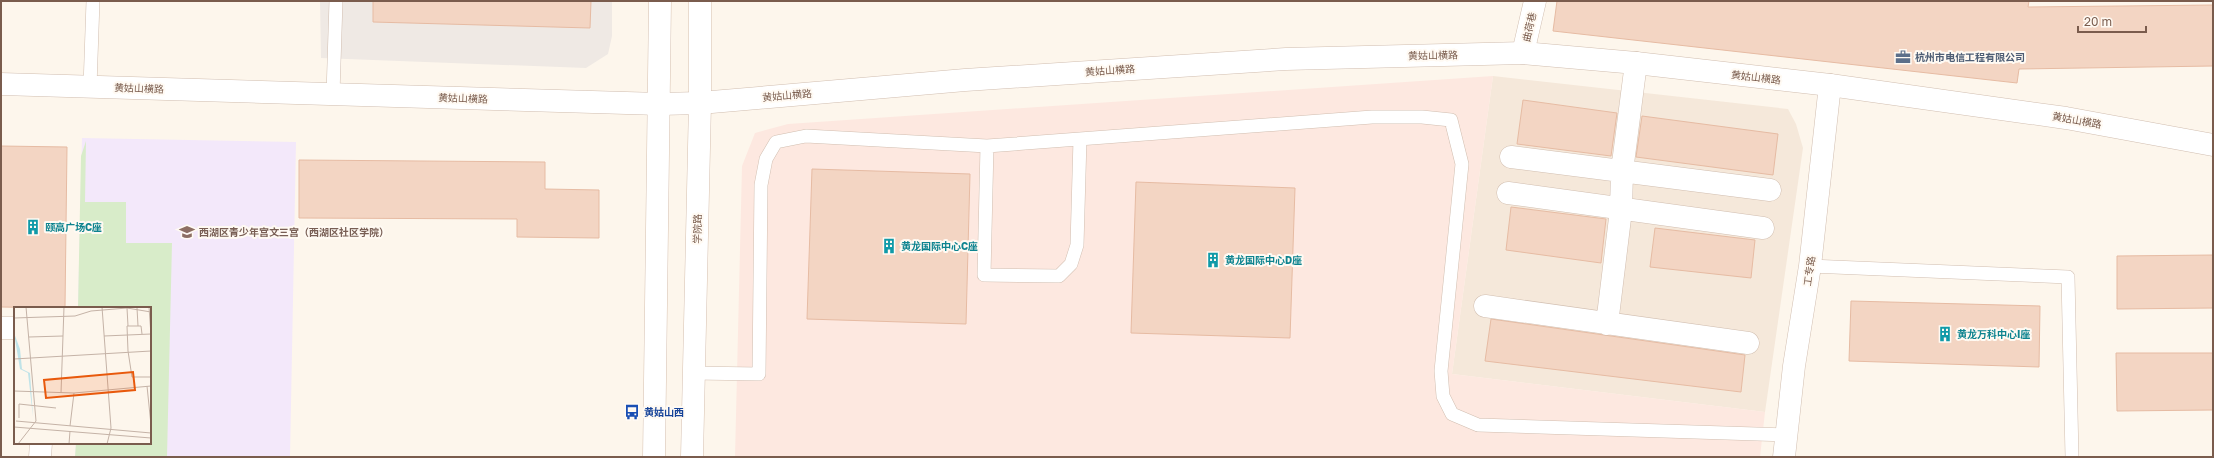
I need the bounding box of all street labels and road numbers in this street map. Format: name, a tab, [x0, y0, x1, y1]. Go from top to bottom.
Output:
street label: 曲荷巷	[1520, 11, 1538, 43]
street label: 黄姑山横路	[1408, 49, 1458, 61]
street label: 黄姑山横路	[1085, 62, 1135, 78]
street label: 黄姑山横路	[1730, 68, 1782, 86]
street label: 黄姑山横路	[114, 81, 164, 95]
street label: 黄姑山横路	[762, 87, 812, 103]
street label: 黄姑山横路	[438, 91, 488, 105]
street label: 黄姑山横路	[2051, 110, 2103, 130]
street label: 学院路	[691, 214, 703, 244]
street label: 工专路	[1801, 255, 1817, 287]

